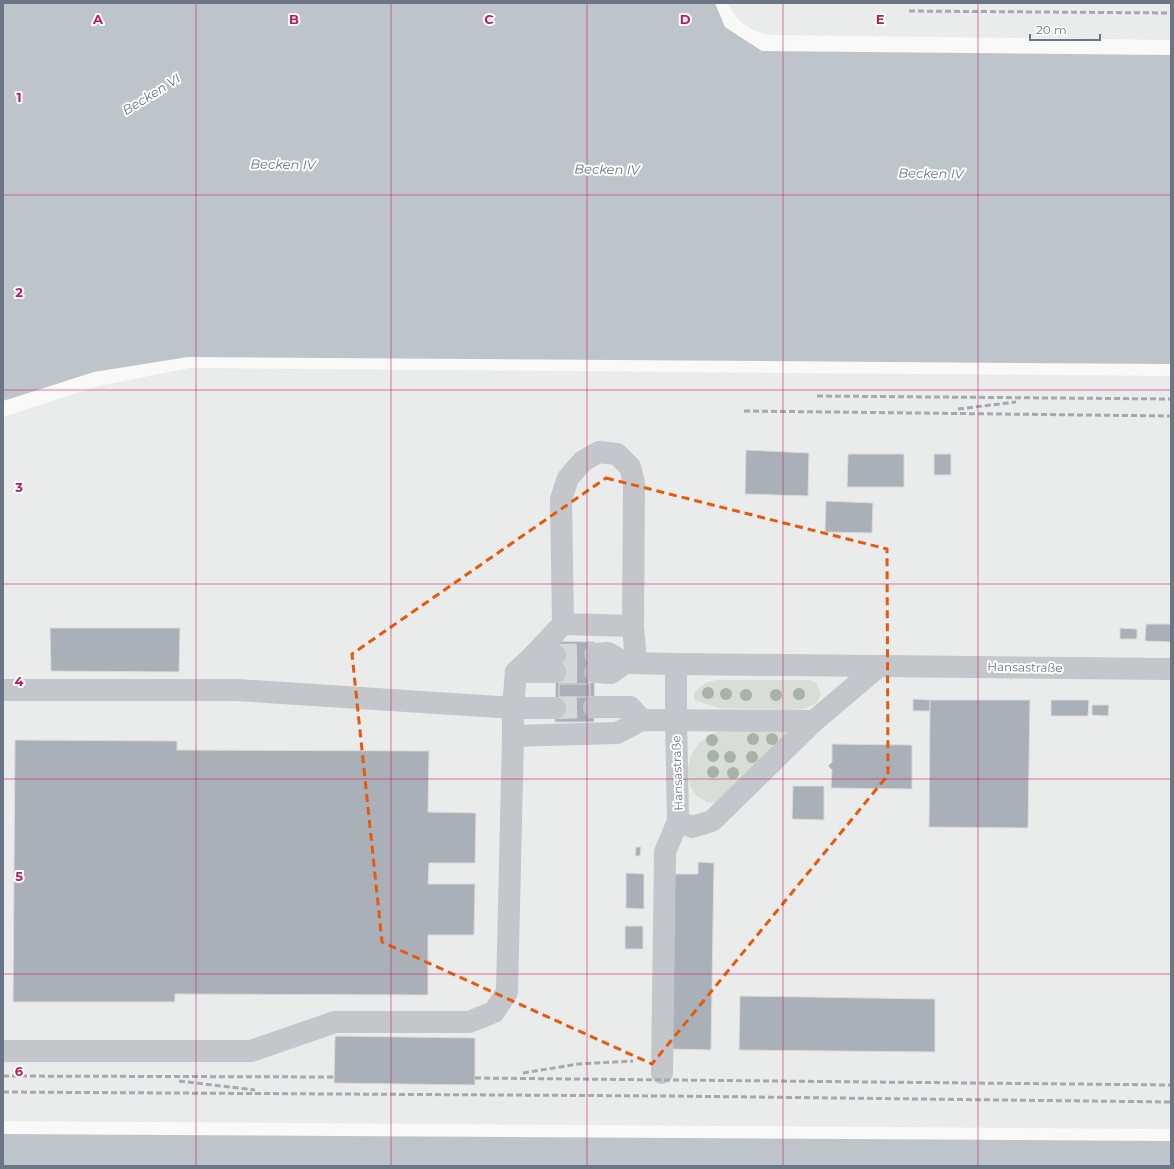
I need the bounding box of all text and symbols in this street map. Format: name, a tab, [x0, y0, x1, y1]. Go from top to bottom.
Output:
text: A	[92, 11, 104, 27]
text: B	[289, 11, 299, 27]
text: C	[484, 11, 494, 27]
text: D	[680, 11, 691, 27]
text: E	[876, 11, 885, 27]
scale bar	[1030, 16, 1100, 42]
text: 20 m	[1036, 22, 1067, 37]
water label: Becken VI	[119, 70, 183, 118]
text: 1	[16, 89, 22, 105]
water label: Becken IV	[250, 155, 318, 173]
water label: Becken IV	[574, 160, 642, 178]
water label: Becken IV	[898, 164, 966, 182]
text: 2	[15, 284, 23, 300]
text: 3	[14, 479, 23, 495]
street label: Hansastraße	[987, 659, 1063, 675]
text: 4	[15, 673, 24, 689]
street label: Hansastraße	[668, 735, 686, 811]
text: 5	[15, 868, 23, 884]
text: 6	[15, 1063, 24, 1079]

